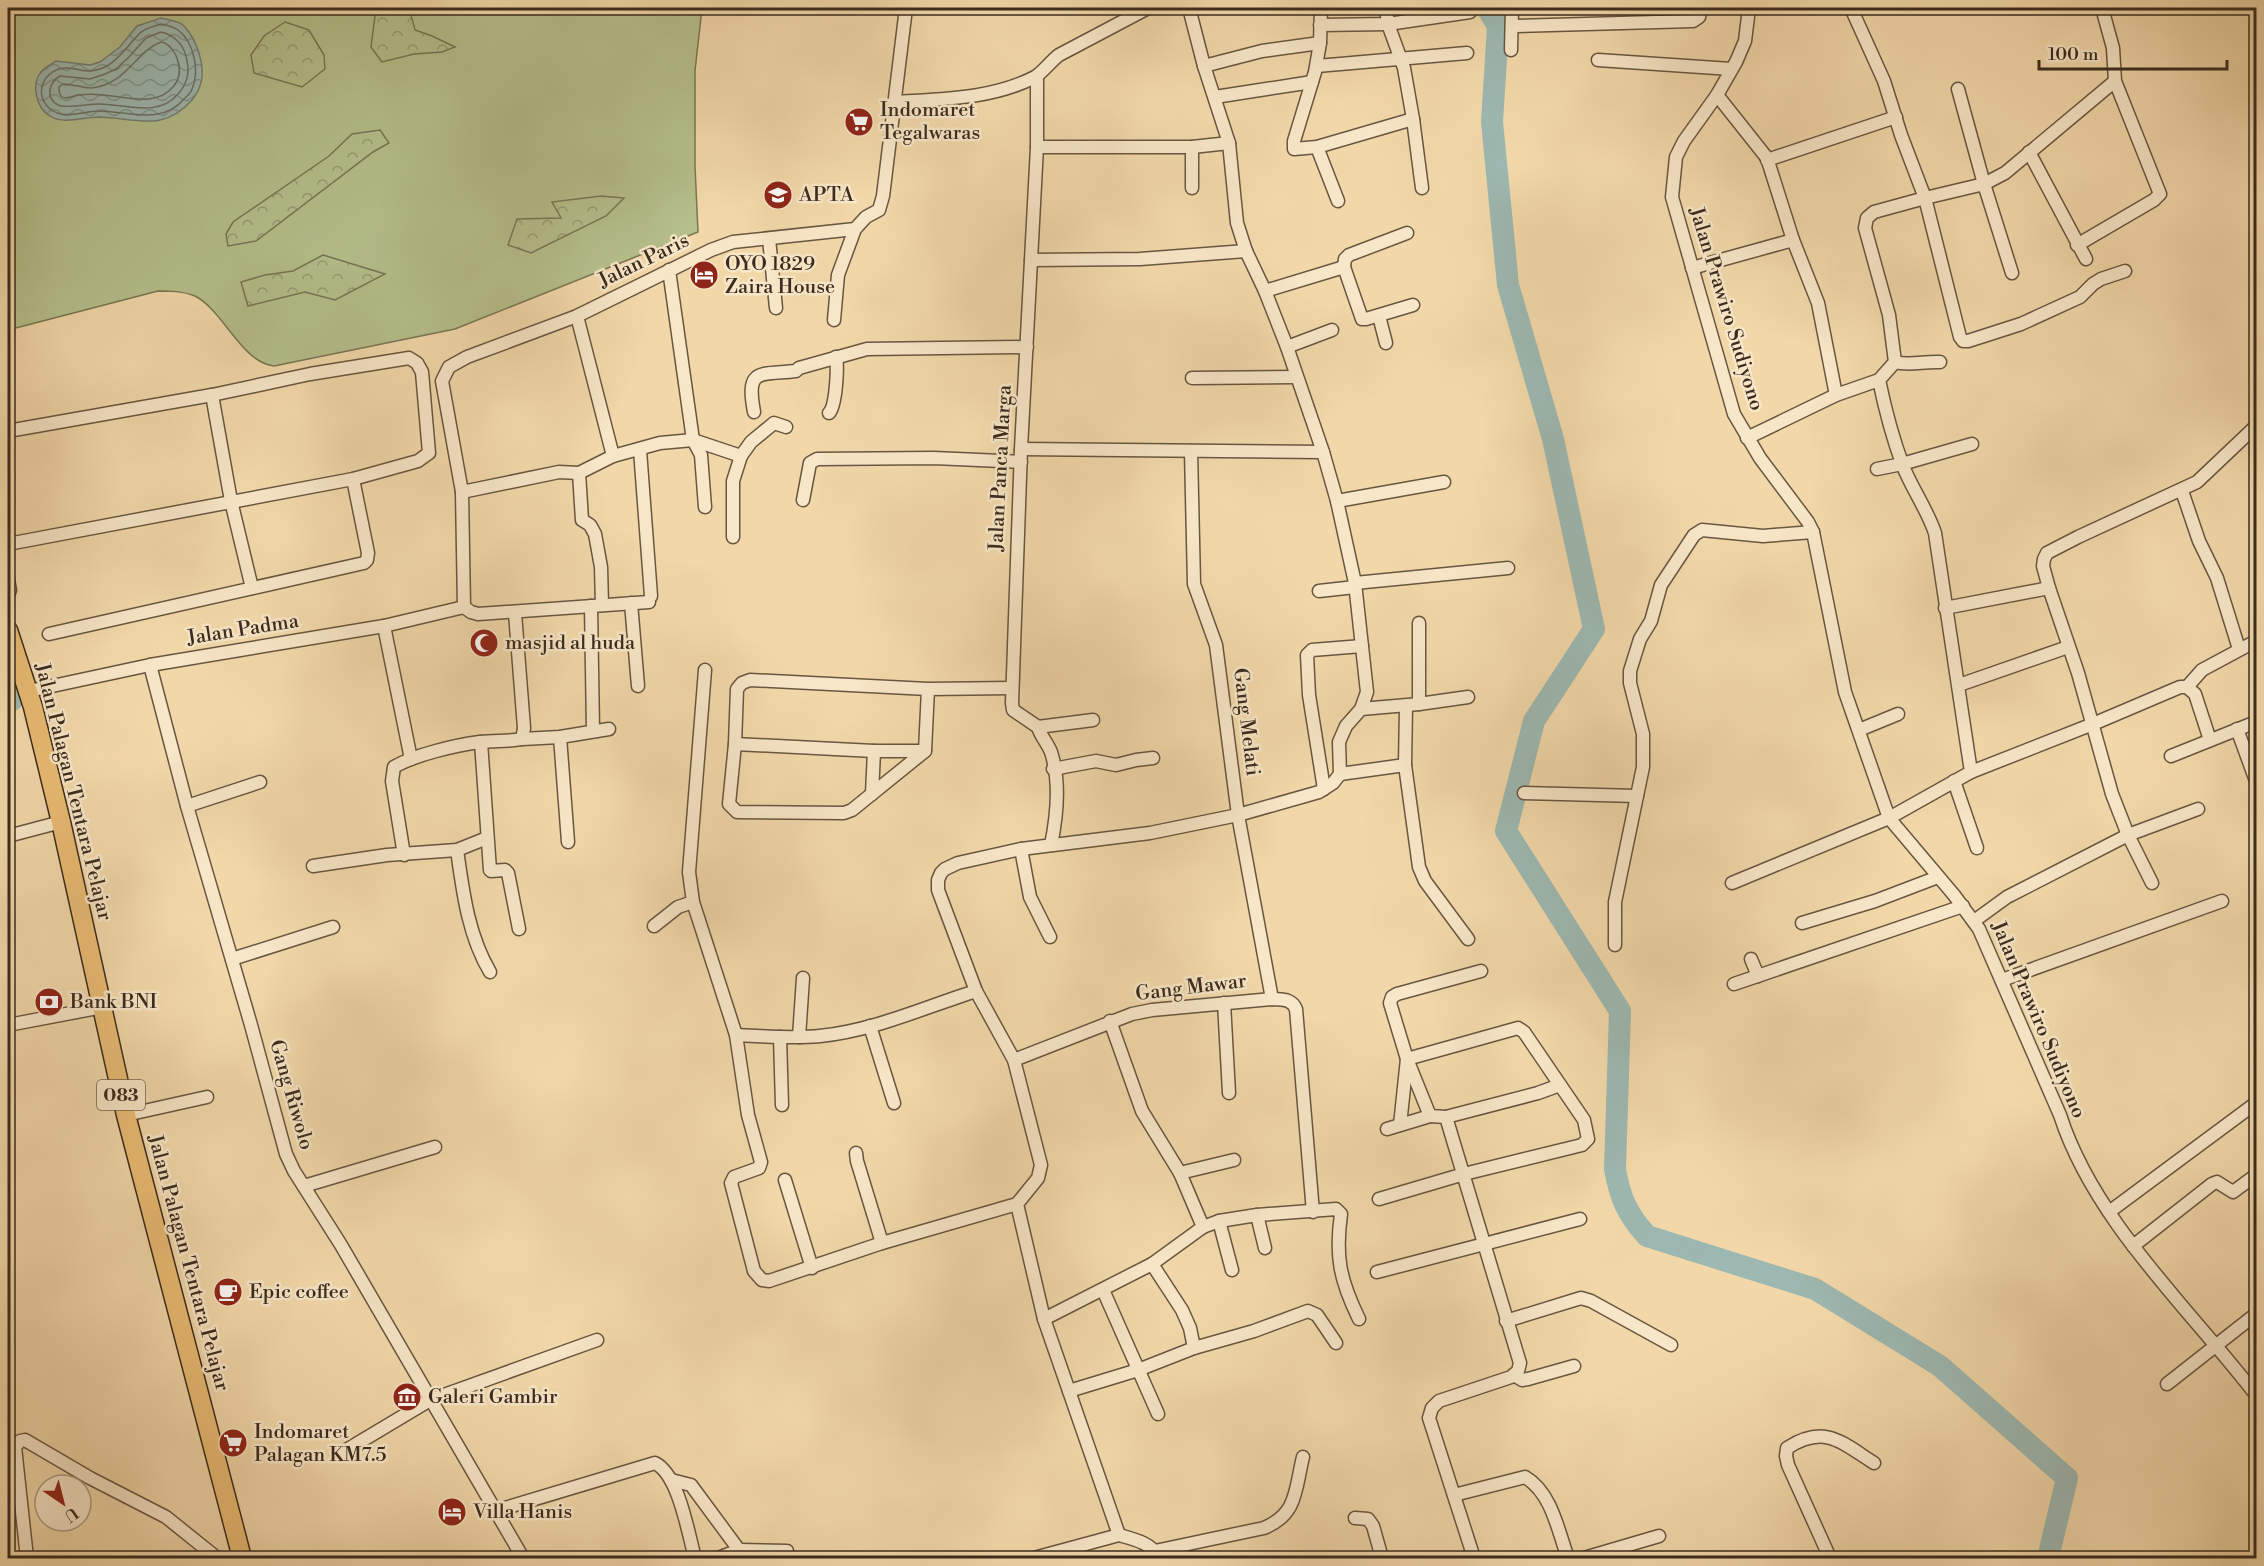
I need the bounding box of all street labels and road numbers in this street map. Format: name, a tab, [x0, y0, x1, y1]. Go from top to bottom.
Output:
street label: Jalan Prawiro Sudiyono	[1683, 203, 1769, 414]
street label: Jalan Paris	[594, 228, 693, 294]
street label: Jalan Panca Marga	[984, 383, 1018, 553]
street label: Jalan Padma	[185, 609, 301, 651]
street label: Jalan Palagan Tentara Pelajar	[29, 660, 117, 924]
street label: Gang Melati	[1227, 666, 1265, 778]
street label: Jalan Prawiro Sudiyono	[1985, 917, 2091, 1122]
street label: Gang Mawar	[1134, 969, 1248, 1007]
street label: Gang Riwolo	[263, 1037, 319, 1153]
road number: 083	[97, 1080, 145, 1110]
street label: Jalan Palagan Tentara Pelajar	[141, 1131, 234, 1394]

